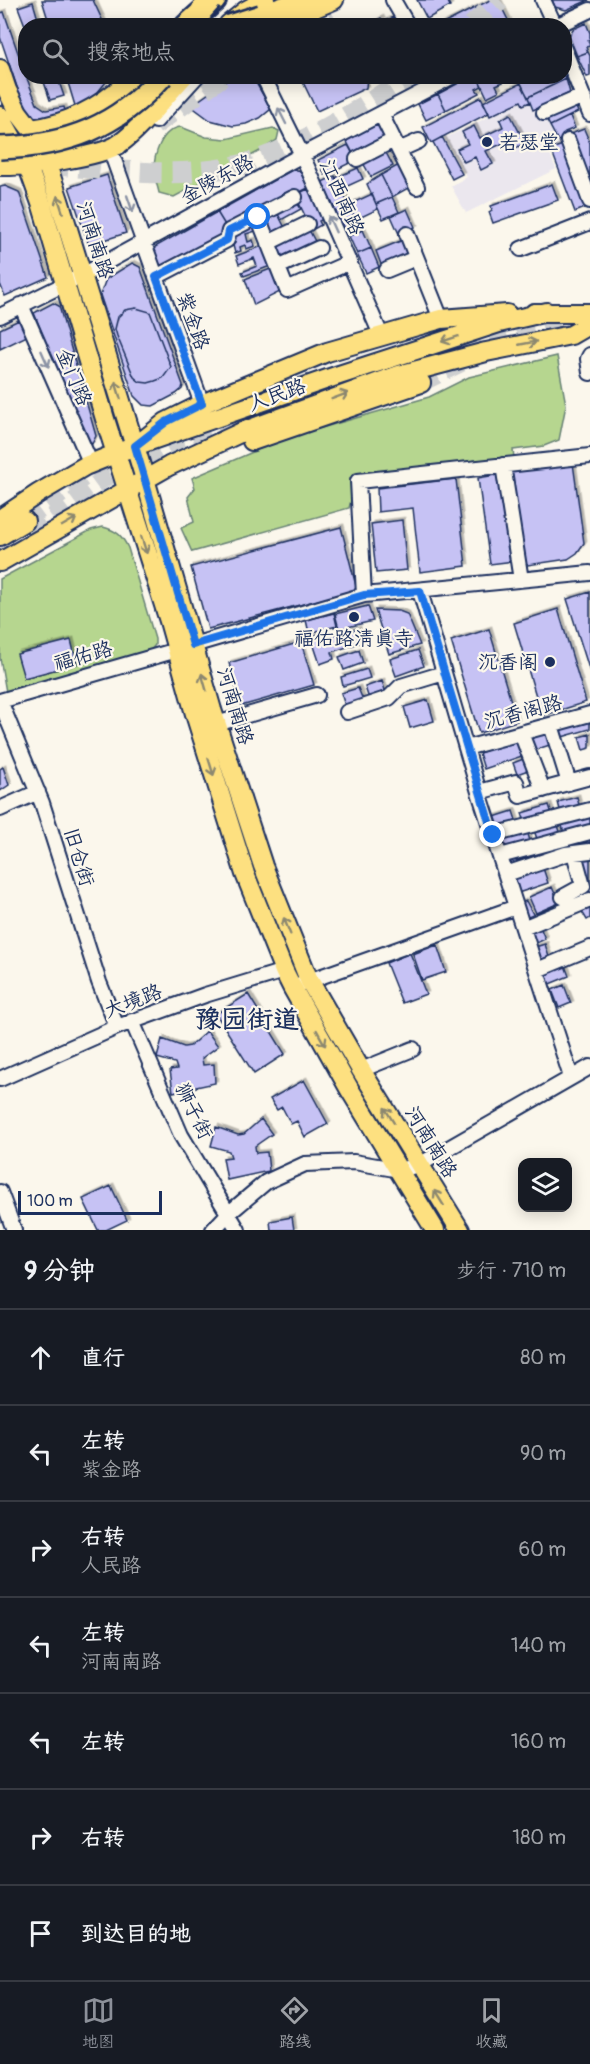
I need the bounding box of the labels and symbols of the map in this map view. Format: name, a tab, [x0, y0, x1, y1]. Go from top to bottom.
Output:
one-way arrow	[276, 107, 288, 125]
place label: 若瑟堂	[499, 130, 559, 155]
marker: 若瑟堂	[480, 135, 494, 149]
street label: 金陵东路	[176, 148, 259, 209]
street label: 江西南路	[314, 155, 370, 240]
one-way arrow	[54, 195, 65, 214]
one-way arrow	[125, 195, 136, 213]
street label: 河南南路	[71, 198, 120, 283]
route start	[244, 203, 270, 229]
one-way arrow	[326, 215, 338, 233]
street label: 紫金路	[171, 289, 215, 354]
one-way arrow	[441, 334, 460, 345]
one-way arrow	[517, 337, 537, 348]
street label: 金门路	[51, 345, 98, 410]
one-way arrow	[40, 349, 52, 367]
street label: 人民路	[245, 373, 310, 417]
one-way arrow	[112, 381, 123, 400]
one-way arrow	[330, 390, 349, 401]
one-way arrow	[60, 516, 77, 528]
one-way arrow	[139, 535, 150, 554]
marker: 福佑路清真寺	[347, 610, 361, 624]
place label: 福佑路清真寺	[294, 626, 414, 651]
street label: 福佑路	[51, 635, 116, 676]
place label: 沉香阁	[478, 650, 538, 675]
marker: 沉香阁	[543, 655, 557, 669]
street label: 河南南路	[211, 664, 259, 749]
one-way arrow	[198, 673, 209, 692]
street label: 沉香阁路	[481, 689, 566, 734]
one-way arrow	[207, 757, 218, 776]
route end	[479, 821, 505, 847]
street label: 旧仓街	[58, 825, 100, 889]
one-way arrow	[281, 917, 292, 936]
street label: 大境路	[101, 978, 166, 1023]
district label: 豫园街道	[195, 1004, 299, 1036]
one-way arrow	[316, 1028, 327, 1046]
street label: 狮子街	[170, 1079, 218, 1143]
street label: 河南南路	[399, 1101, 463, 1183]
one-way arrow	[382, 1107, 394, 1124]
scale bar	[18, 1188, 162, 1216]
one-way arrow	[433, 1189, 446, 1206]

